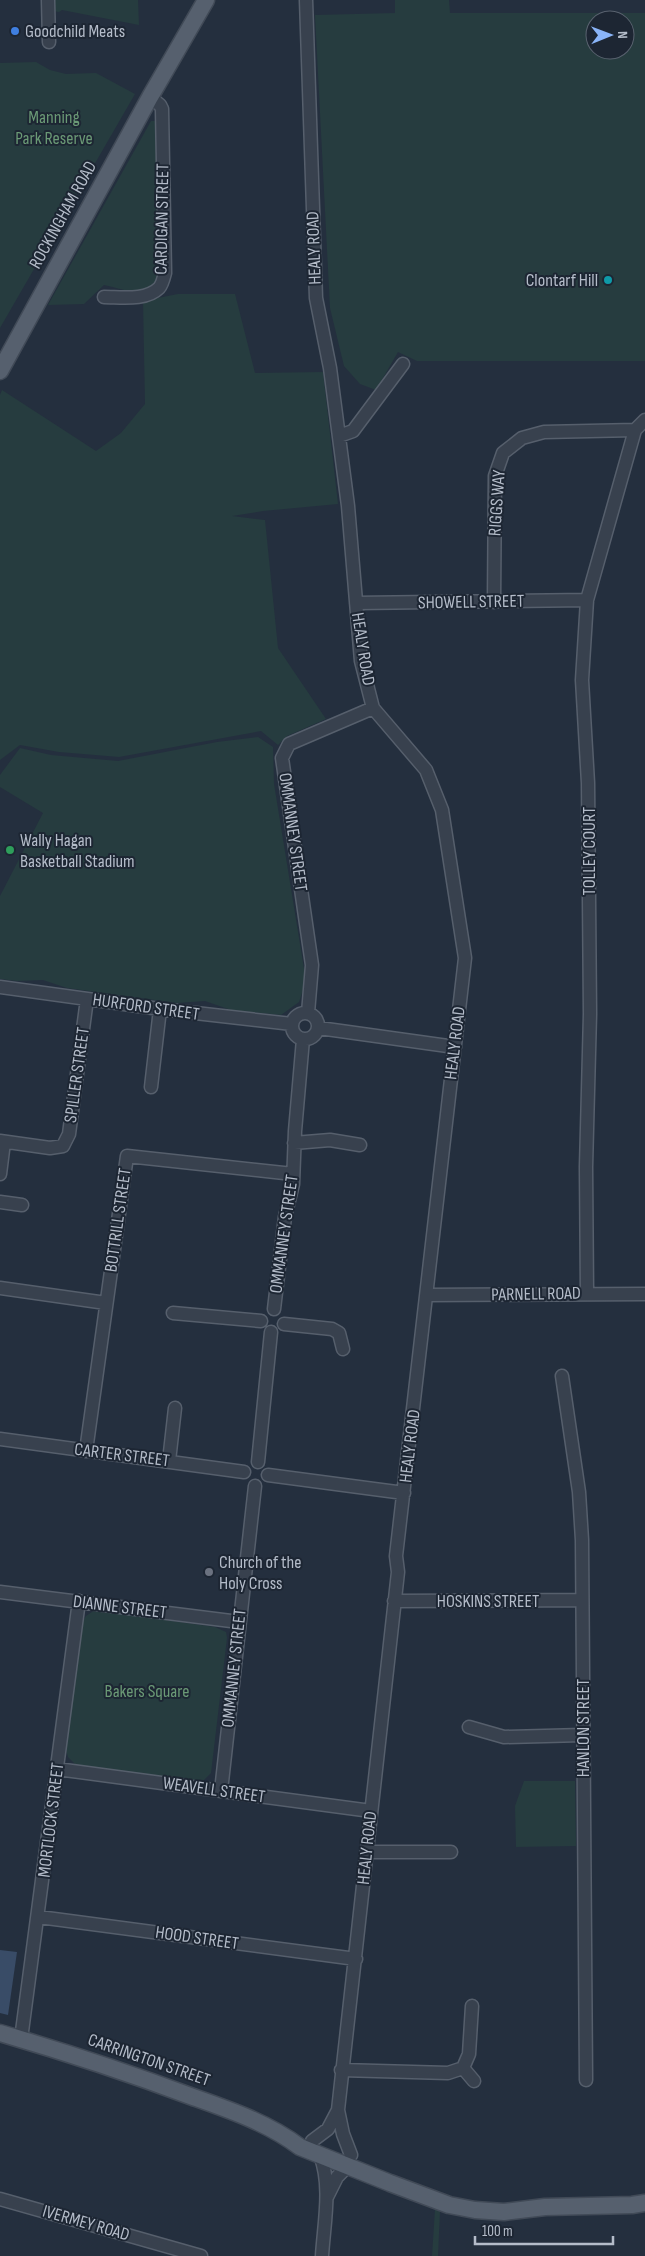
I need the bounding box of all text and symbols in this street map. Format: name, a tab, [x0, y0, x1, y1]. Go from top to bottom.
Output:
north arrow	[585, 10, 635, 60]
place label: Goodchild Meats	[25, 21, 125, 42]
marker: Goodchild Meats	[9, 25, 21, 37]
text: N	[614, 31, 631, 39]
park label: Manning Park Reserve	[15, 107, 93, 149]
street label: ROCKINGHAM ROAD	[25, 158, 101, 272]
street label: CARDIGAN STREET	[151, 163, 173, 275]
street label: HEALY ROAD	[302, 211, 326, 285]
place label: Clontarf Hill	[526, 270, 598, 291]
marker: Clontarf Hill	[602, 274, 614, 286]
street label: RIGGS WAY	[484, 469, 510, 537]
street label: SHOWELL STREET	[418, 591, 524, 613]
street label: HEALY ROAD	[347, 611, 379, 687]
street label: OMMANNEY STREET	[274, 771, 312, 893]
street label: TOLLEY COURT	[579, 807, 600, 895]
place label: Wally Hagan Basketball Stadium	[20, 830, 135, 872]
marker: Wally Hagan Basketball Stadium	[4, 844, 16, 856]
street label: HURFORD STREET	[91, 989, 201, 1025]
street label: HEALY ROAD	[440, 1005, 470, 1081]
street label: SPILLER STREET	[60, 1026, 94, 1124]
street label: BOTTRILL STREET	[100, 1167, 136, 1273]
street label: OMMANNEY STREET	[265, 1173, 303, 1295]
street label: PARNELL ROAD	[491, 1283, 581, 1305]
street label: HEALY ROAD	[395, 1408, 425, 1484]
street label: CARTER STREET	[73, 1439, 171, 1471]
place label: Church of the Holy Cross	[219, 1552, 301, 1594]
marker: Church of the Holy Cross	[203, 1566, 215, 1578]
street label: DIANNE STREET	[72, 1591, 168, 1623]
street label: HOSKINS STREET	[437, 1591, 539, 1612]
street label: OMMANNEY STREET	[217, 1608, 251, 1728]
street label: HANLON STREET	[573, 1679, 594, 1777]
park label: Bakers Square	[105, 1681, 189, 1702]
street label: MORTLOCK STREET	[34, 1762, 68, 1878]
street label: WEAVELL STREET	[161, 1772, 267, 1808]
street label: HEALY ROAD	[353, 1810, 381, 1886]
street label: HOOD STREET	[154, 1922, 240, 1954]
street label: CARRINGTON STREET	[85, 2029, 213, 2091]
street label: IVERMEY ROAD	[40, 2201, 132, 2245]
scale bar	[475, 2214, 612, 2246]
text: 100 m	[482, 2222, 513, 2241]

